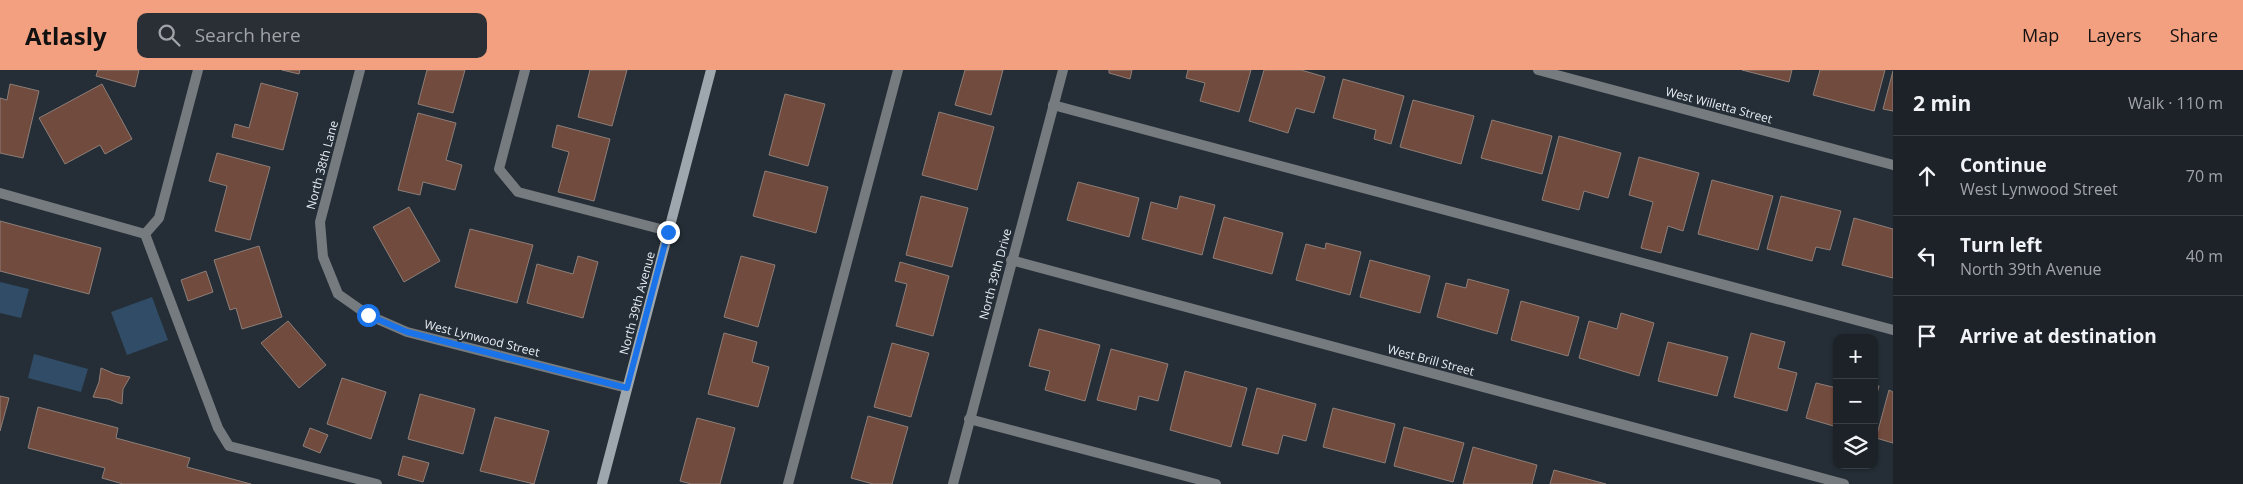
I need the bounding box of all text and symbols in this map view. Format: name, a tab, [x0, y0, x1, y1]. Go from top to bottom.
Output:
search box	[137, 13, 487, 58]
text: Atlasly	[25, 19, 107, 52]
icon: search	[155, 21, 183, 49]
text: Search here	[195, 22, 301, 48]
text: Map	[2022, 23, 2059, 47]
text: Layers	[2087, 23, 2142, 47]
text: Share	[2170, 23, 2218, 47]
street label: West Willetta Street	[1664, 83, 1774, 127]
text: 2 min	[1913, 89, 1971, 117]
text: Walk · 110 m	[2128, 92, 2223, 114]
street label: North 38th Lane	[302, 118, 342, 211]
text: Continue	[1960, 152, 2047, 178]
icon: ahead	[1913, 162, 1941, 190]
text: 70 m	[2186, 165, 2223, 187]
text: West Lynwood Street	[1960, 178, 2118, 200]
route end	[657, 221, 680, 244]
street label: North 39th Drive	[975, 226, 1015, 321]
text: Turn left	[1960, 232, 2042, 258]
icon: left	[1913, 242, 1941, 270]
text: 40 m	[2186, 245, 2223, 267]
street label: North 39th Avenue	[615, 249, 659, 356]
text: North 39th Avenue	[1960, 258, 2102, 280]
route start	[357, 304, 380, 327]
street label: West Lynwood Street	[423, 315, 541, 361]
icon: arrive	[1913, 322, 1941, 350]
text: Arrive at destination	[1960, 323, 2157, 349]
map controls	[1833, 334, 1878, 469]
button: +	[1833, 334, 1878, 379]
street label: West Brill Street	[1386, 340, 1476, 380]
button: −	[1833, 379, 1878, 424]
button: layers	[1833, 424, 1878, 469]

